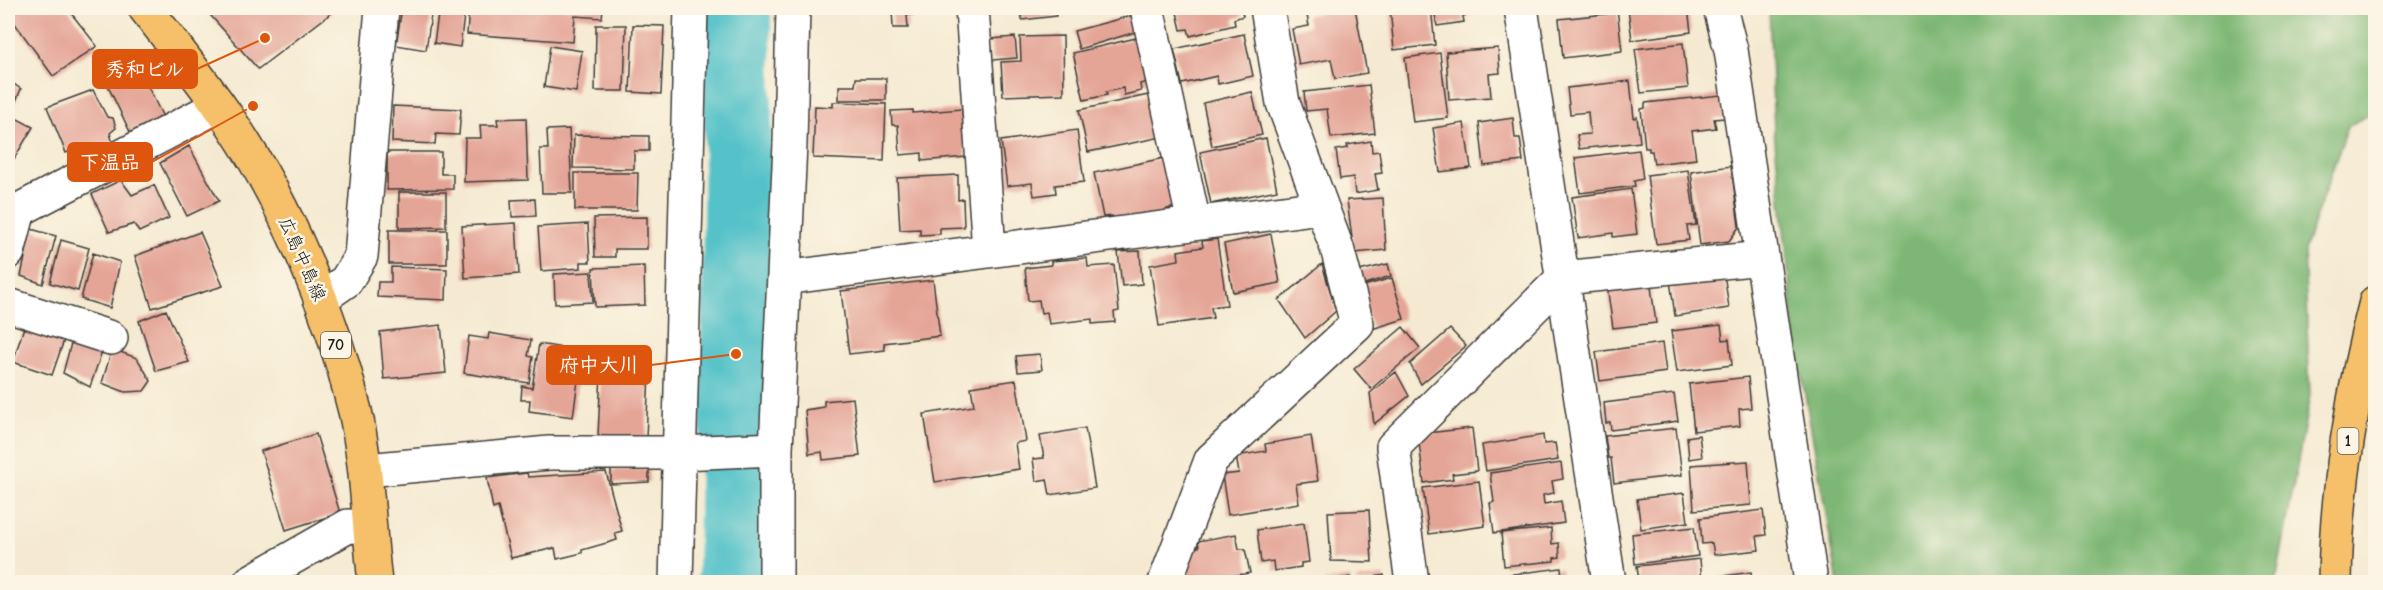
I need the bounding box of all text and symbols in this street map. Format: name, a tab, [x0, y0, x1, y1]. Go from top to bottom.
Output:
callout: 秀和ビル	[93, 50, 197, 88]
text: 秀和ビル	[105, 58, 185, 81]
callout: 下温品	[68, 143, 152, 181]
text: 下温品	[80, 151, 140, 174]
street label: 広島中島線	[274, 214, 330, 304]
road number: 70	[321, 332, 351, 358]
callout: 府中大川	[547, 346, 651, 384]
text: 府中大川	[559, 354, 639, 377]
road number: 1	[2338, 428, 2358, 454]

